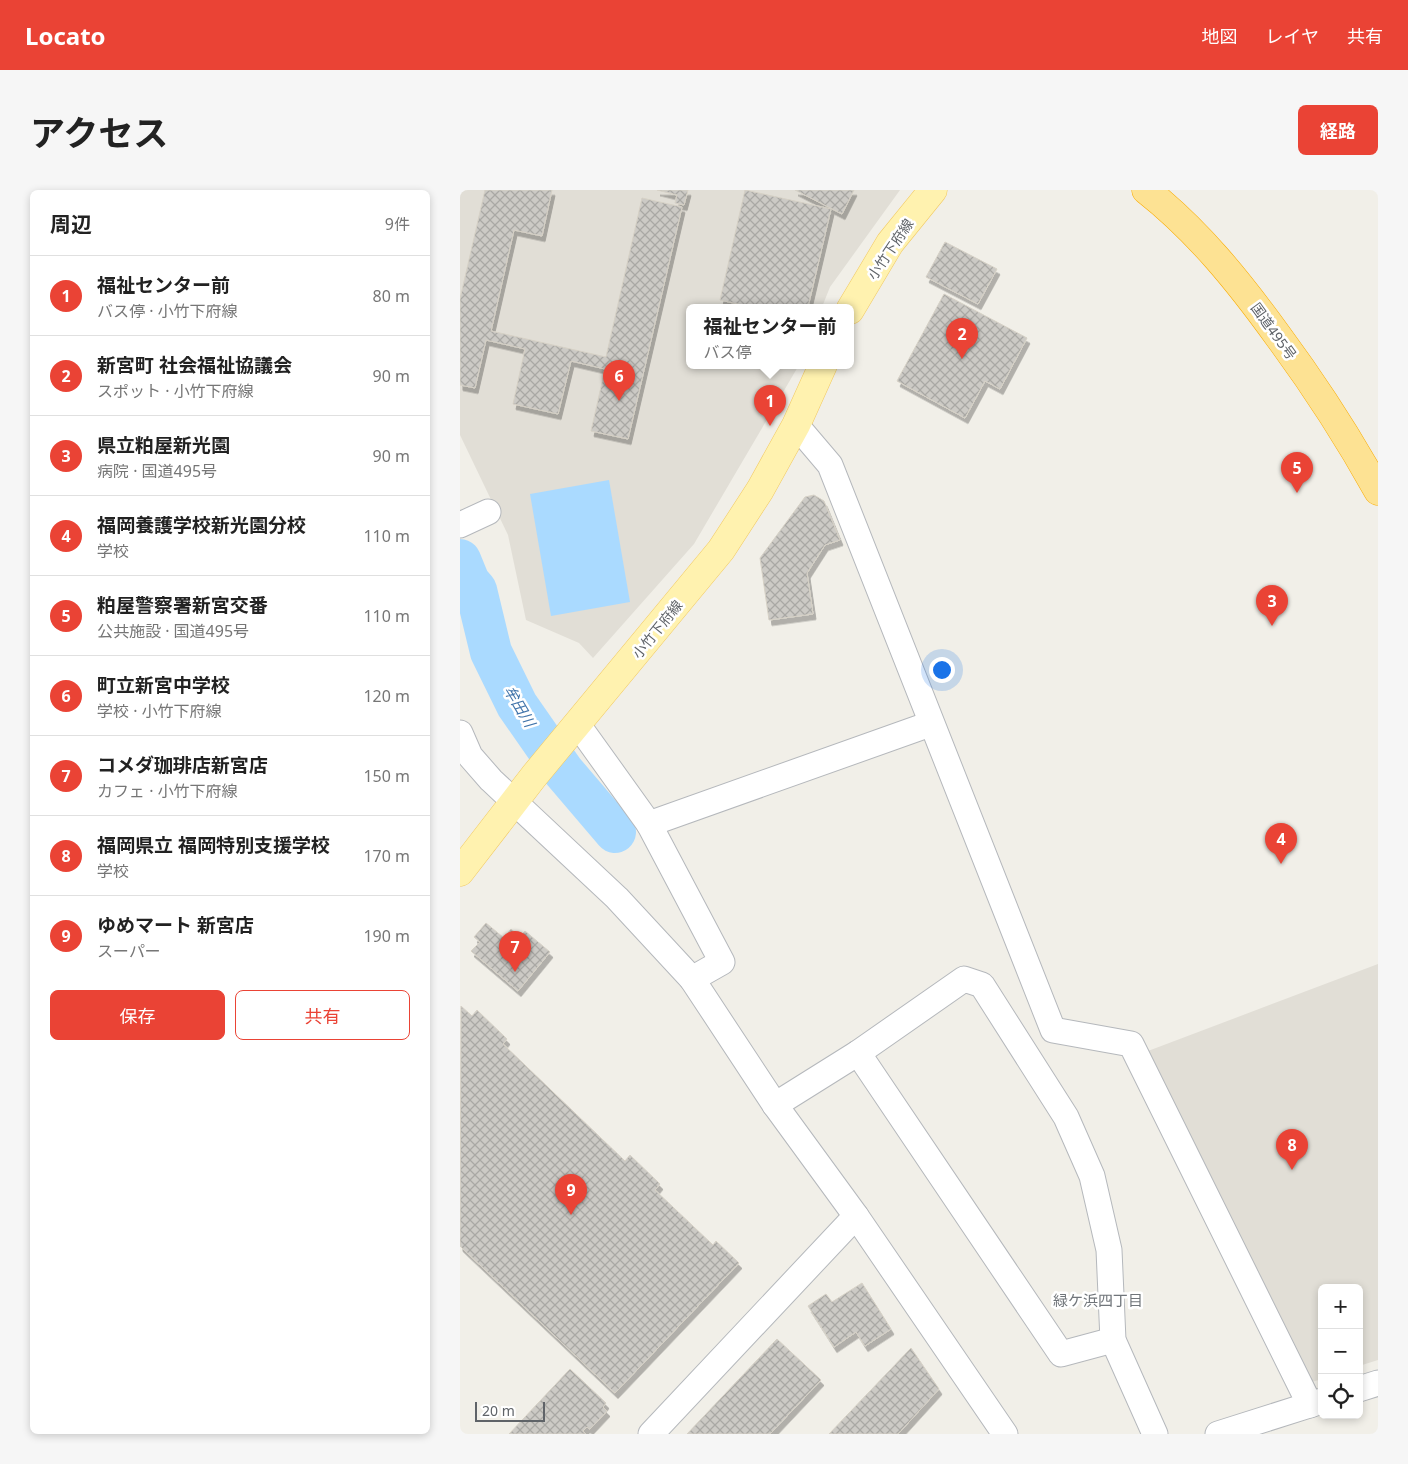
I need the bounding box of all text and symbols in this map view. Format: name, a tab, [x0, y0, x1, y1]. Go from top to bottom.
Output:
text: Locato	[25, 19, 106, 52]
text: 地図	[1202, 24, 1238, 48]
text: レイヤ	[1266, 24, 1319, 48]
text: 共有	[1347, 24, 1383, 48]
button: 経路	[1298, 105, 1378, 155]
text: アクセス	[30, 109, 168, 156]
text: 周辺	[50, 210, 92, 238]
text: 9件	[385, 213, 410, 235]
street label: 小竹下府線	[863, 215, 917, 283]
text: 福祉センター前	[97, 272, 230, 298]
text: 1	[61, 285, 71, 307]
text: 80 m	[373, 285, 410, 307]
street label: 国道495号	[1247, 299, 1301, 363]
text: バス停 · 小竹下府線	[97, 300, 238, 322]
popup	[686, 304, 854, 369]
text: 福祉センター前	[703, 313, 837, 339]
pin: 2	[946, 318, 978, 359]
text: バス停	[703, 341, 752, 363]
text: 新宮町 社会福祉協議会	[97, 352, 292, 378]
pin: 6	[603, 360, 635, 401]
text: 2	[61, 365, 71, 387]
text: 90 m	[373, 365, 410, 387]
text: スポット · 小竹下府線	[97, 380, 254, 402]
pin: 1	[754, 385, 786, 426]
text: 県立粕屋新光園	[97, 432, 230, 458]
text: 3	[61, 445, 71, 467]
text: 90 m	[373, 445, 410, 467]
pin: 5	[1281, 452, 1313, 493]
text: 病院 · 国道495号	[97, 460, 217, 482]
text: 福岡養護学校新光園分校	[97, 512, 306, 538]
text: 4	[61, 525, 71, 547]
text: 110 m	[363, 525, 410, 547]
text: 学校	[97, 540, 129, 562]
pin: 3	[1256, 585, 1288, 626]
text: 粕屋警察署新宮交番	[97, 592, 268, 618]
street label: 小竹下府線	[628, 596, 686, 662]
text: 5	[61, 605, 71, 627]
text: 110 m	[363, 605, 410, 627]
text: 公共施設 · 国道495号	[97, 620, 249, 642]
your location	[929, 657, 955, 683]
text: 町立新宮中学校	[97, 672, 230, 698]
water label: 牟田川	[500, 682, 541, 732]
text: 6	[61, 685, 71, 707]
text: 120 m	[363, 685, 410, 707]
text: 学校 · 小竹下府線	[97, 700, 222, 722]
text: コメダ珈琲店新宮店	[97, 752, 268, 778]
text: 7	[61, 765, 71, 787]
text: 150 m	[363, 765, 410, 787]
text: カフェ · 小竹下府線	[97, 780, 238, 802]
pin: 4	[1265, 823, 1297, 864]
text: 福岡県立 福岡特別支援学校	[97, 832, 330, 858]
text: 8	[61, 845, 71, 867]
text: 170 m	[363, 845, 410, 867]
text: 学校	[97, 860, 129, 882]
text: ゆめマート 新宮店	[97, 912, 254, 938]
text: 9	[61, 925, 71, 947]
text: 190 m	[363, 925, 410, 947]
pin: 7	[499, 931, 531, 972]
text: スーパー	[97, 940, 161, 962]
button: 保存	[50, 990, 225, 1040]
button: 共有	[235, 990, 410, 1040]
pin: 8	[1276, 1129, 1308, 1170]
pin: 9	[555, 1174, 587, 1215]
map controls	[1318, 1284, 1363, 1419]
button: +	[1318, 1284, 1363, 1329]
district label: 緑ケ浜四丁目	[1053, 1290, 1143, 1310]
button: −	[1318, 1329, 1363, 1374]
button: locate	[1318, 1374, 1363, 1419]
scale bar	[475, 1399, 545, 1422]
text: 20 m	[482, 1401, 515, 1420]

